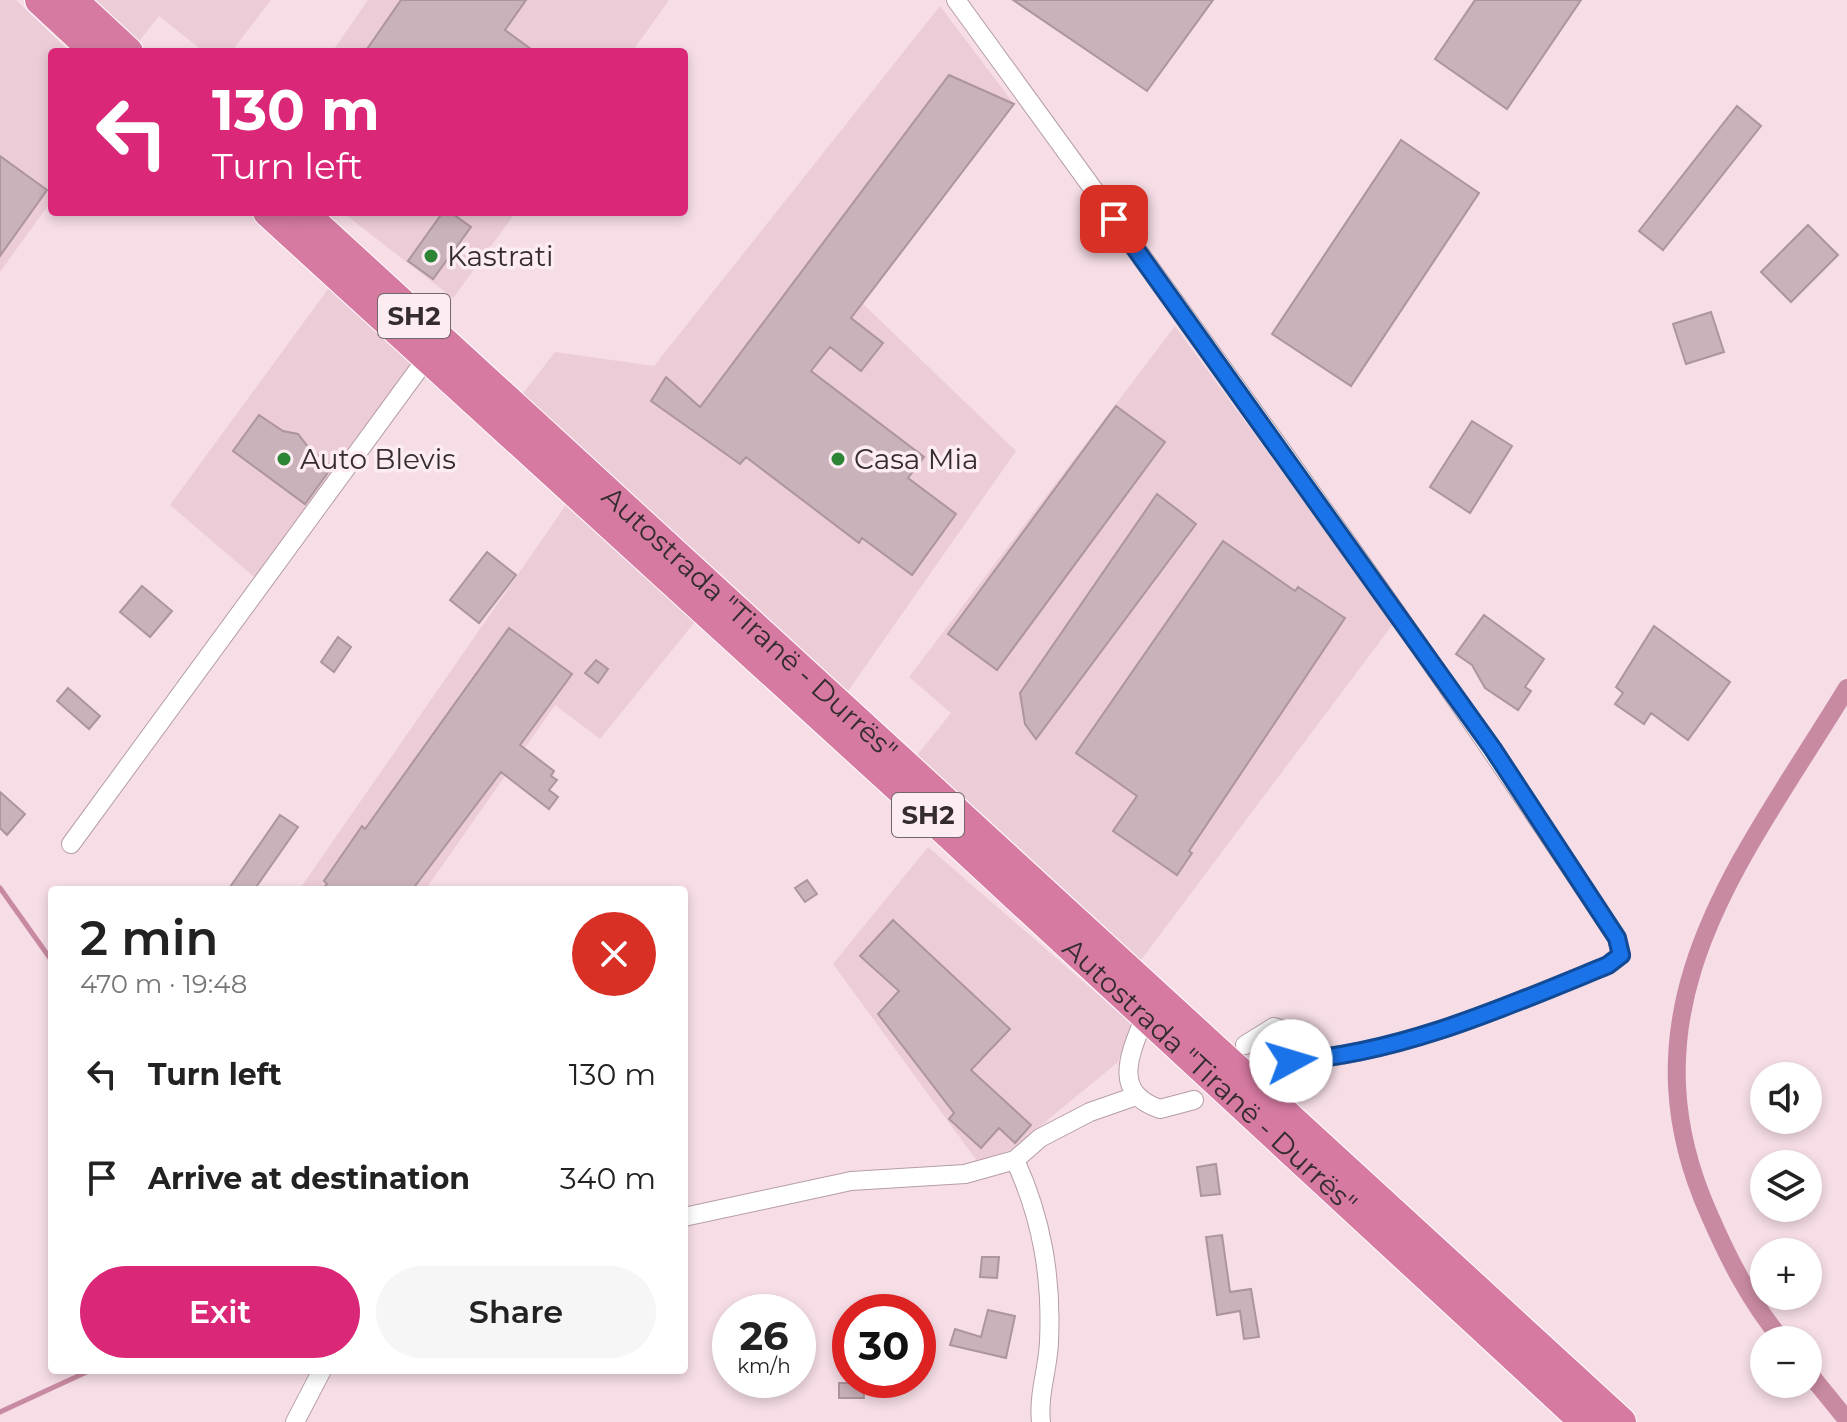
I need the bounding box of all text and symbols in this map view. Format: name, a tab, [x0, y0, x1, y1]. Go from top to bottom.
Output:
text: 130 m	[212, 76, 380, 144]
icon: left	[80, 80, 184, 184]
text: Turn left	[212, 144, 363, 188]
pin	[1080, 185, 1148, 253]
icon: arrive	[1092, 197, 1136, 241]
place label: Kastrati	[447, 239, 554, 273]
marker: Kastrati	[422, 247, 440, 265]
road number: SH2	[378, 294, 450, 338]
place label: Auto Blevis	[300, 442, 456, 476]
place label: Casa Mia	[854, 442, 978, 476]
marker: Auto Blevis	[275, 450, 293, 468]
marker: Casa Mia	[829, 450, 847, 468]
street label: Autostrada "Tiranë - Durrës"	[595, 479, 905, 767]
road number: SH2	[892, 793, 964, 837]
text: 2 min	[80, 909, 218, 967]
button: close	[572, 912, 656, 996]
street label: Autostrada "Tiranë - Durrës"	[1056, 931, 1364, 1220]
text: 470 m · 19:48	[80, 968, 247, 1000]
position arrow	[1249, 1019, 1333, 1103]
icon: left	[80, 1052, 124, 1096]
text: Turn left	[148, 1056, 281, 1093]
text: 130 m	[569, 1056, 656, 1093]
map controls	[1750, 1062, 1822, 1398]
button: sound	[1750, 1062, 1822, 1134]
button: layers	[1750, 1150, 1822, 1222]
icon: arrive	[80, 1156, 124, 1200]
text: Arrive at destination	[148, 1160, 470, 1197]
text: 340 m	[560, 1160, 656, 1197]
button: +	[1750, 1238, 1822, 1310]
button: Exit	[80, 1266, 360, 1358]
button: Share	[376, 1266, 656, 1358]
speed limit sign: 30	[832, 1294, 936, 1398]
text: 26	[739, 1311, 789, 1360]
button: −	[1750, 1326, 1822, 1398]
text: km/h	[737, 1354, 791, 1378]

